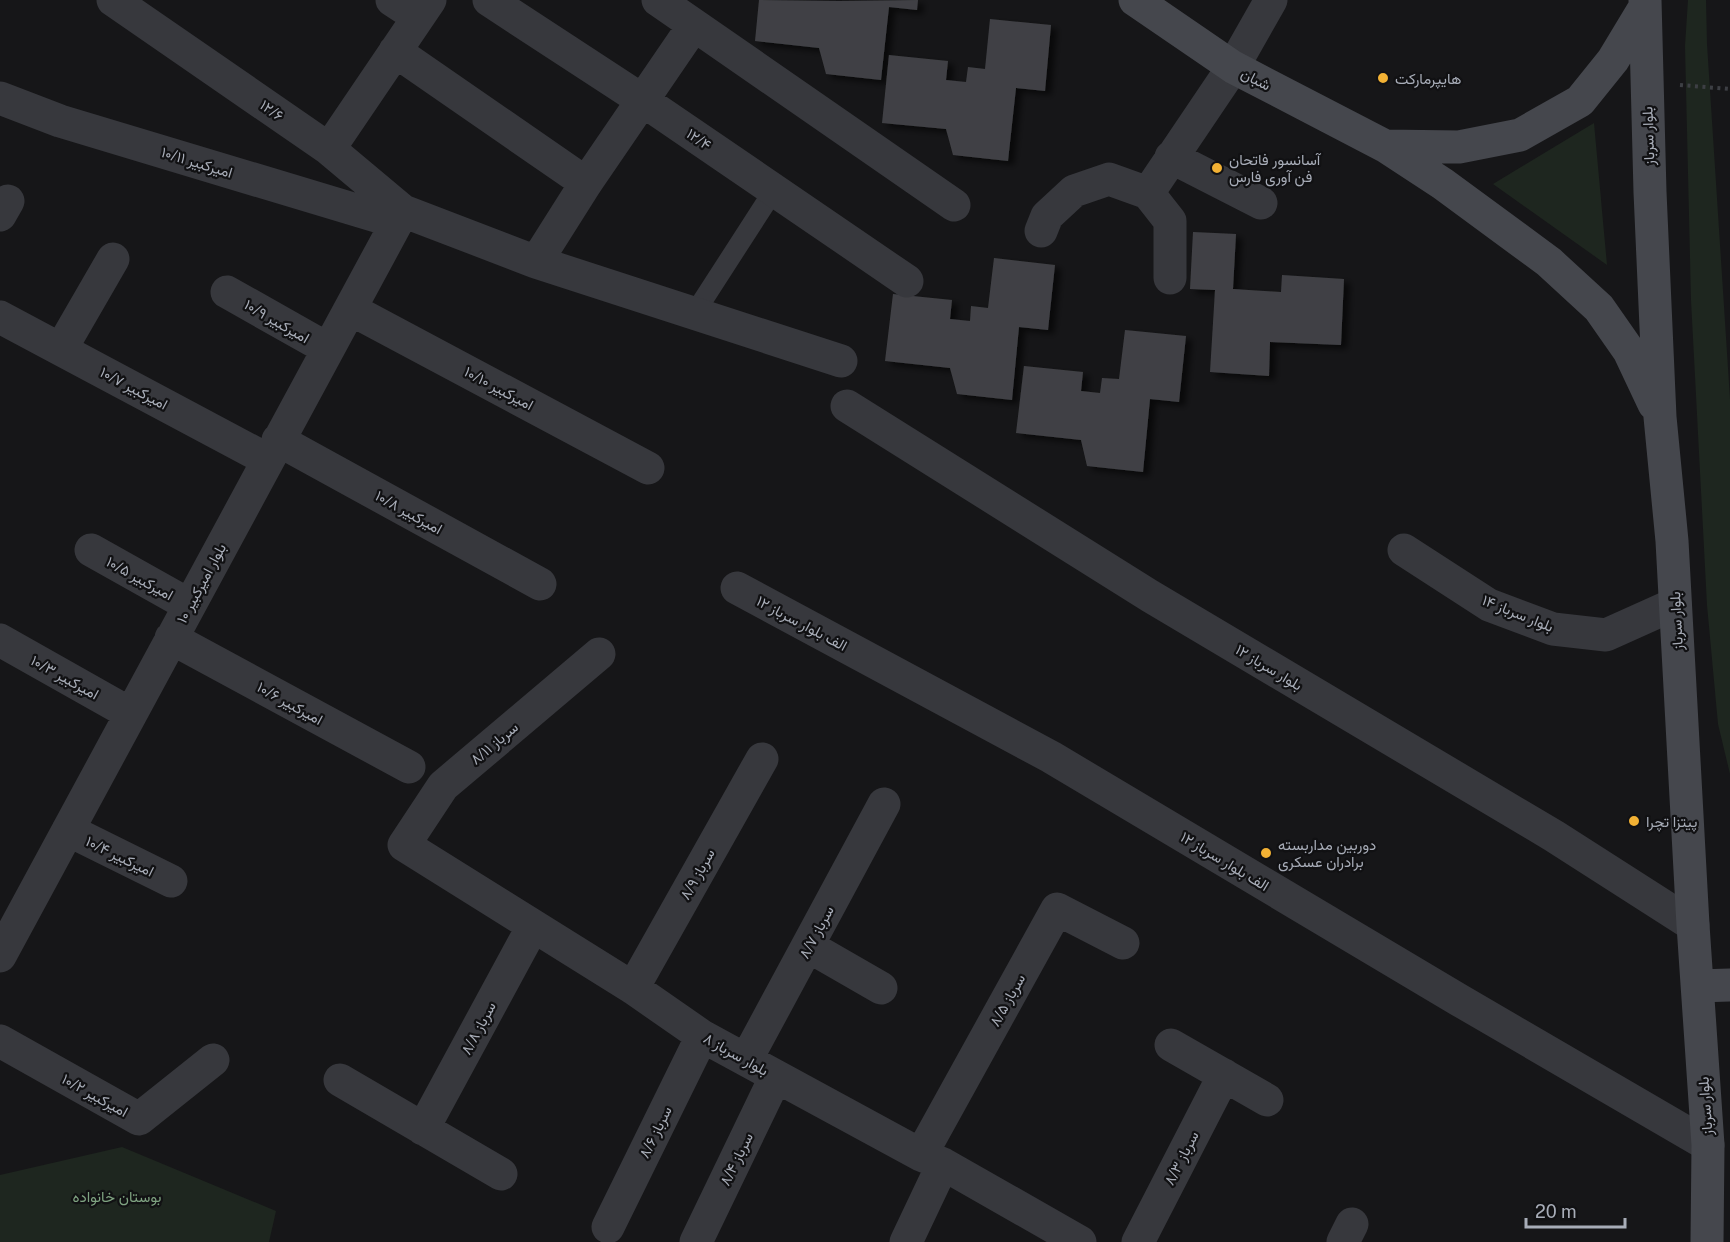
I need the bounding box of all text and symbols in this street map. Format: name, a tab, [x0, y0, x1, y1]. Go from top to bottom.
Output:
street label: شبان	[1238, 64, 1274, 95]
place label: هایپرمارکت	[1395, 70, 1461, 89]
marker: هایپرمارکت	[1376, 71, 1390, 85]
street label: ۱۲/۶	[257, 96, 287, 124]
street label: بلوار سرباز	[1638, 106, 1659, 167]
street label: ۱۲/۴	[683, 125, 715, 154]
street label: ۱۰/۱۱ امیرکبیر	[159, 143, 235, 182]
place label: آسانسور فاتحان فن آوری فارس	[1229, 151, 1322, 187]
marker: آسانسور فاتحان فن آوری فارس	[1210, 161, 1224, 175]
street label: ۱۰/۹ امیرکبیر	[241, 296, 313, 347]
street label: ۱۰/۷ امیرکبیر	[97, 363, 171, 414]
street label: ۱۰/۱۰ امیرکبیر	[461, 363, 536, 414]
street label: ۱۰/۸ امیرکبیر	[372, 487, 445, 538]
street label: ۱۰ بلوار امیرکبیر	[173, 540, 230, 626]
street label: ۱۰/۵ امیرکبیر	[103, 553, 176, 604]
street label: ۱۴ بلوار سرباز	[1479, 591, 1556, 636]
street label: بلوار سرباز	[1666, 591, 1687, 652]
street label: ۱۲ الف بلوار سرباز	[753, 592, 850, 655]
street label: ۱۲ بلوار سرباز	[1232, 640, 1305, 694]
street label: ۱۰/۳ امیرکبیر	[28, 651, 102, 703]
street label: ۱۰/۶ امیرکبیر	[254, 678, 326, 729]
street label: ۸/۱۱ سرباز	[467, 718, 522, 769]
place label: پیتزا تچرا	[1646, 813, 1697, 832]
marker: پیتزا تچرا	[1627, 814, 1641, 828]
street label: ۱۲ الف بلوار سرباز	[1177, 828, 1272, 895]
street label: ۱۰/۴ امیرکبیر	[83, 832, 157, 881]
place label: دوربین مداربسته برادران عسکری	[1278, 836, 1376, 872]
street label: ۸/۹ سرباز	[676, 845, 719, 903]
marker: دوربین مداربسته برادران عسکری	[1259, 846, 1273, 860]
street label: ۸/۷ سرباز	[795, 903, 838, 962]
street label: ۸/۵ سرباز	[986, 971, 1029, 1030]
street label: ۸/۸ سرباز	[457, 999, 500, 1058]
street label: ۸ بلوار سرباز	[700, 1029, 771, 1080]
street label: ۱۰/۲ امیرکبیر	[59, 1070, 131, 1121]
street label: بلوار سرباز	[1694, 1076, 1717, 1137]
street label: ۸/۶ سرباز	[635, 1103, 676, 1161]
street label: ۸/۳ سرباز	[1160, 1128, 1203, 1188]
street label: ۸/۴ سرباز	[716, 1129, 757, 1189]
park label: بوستان خانواده	[73, 1188, 161, 1206]
scale bar	[1526, 1191, 1625, 1229]
text: 20 m	[1535, 1201, 1577, 1222]

